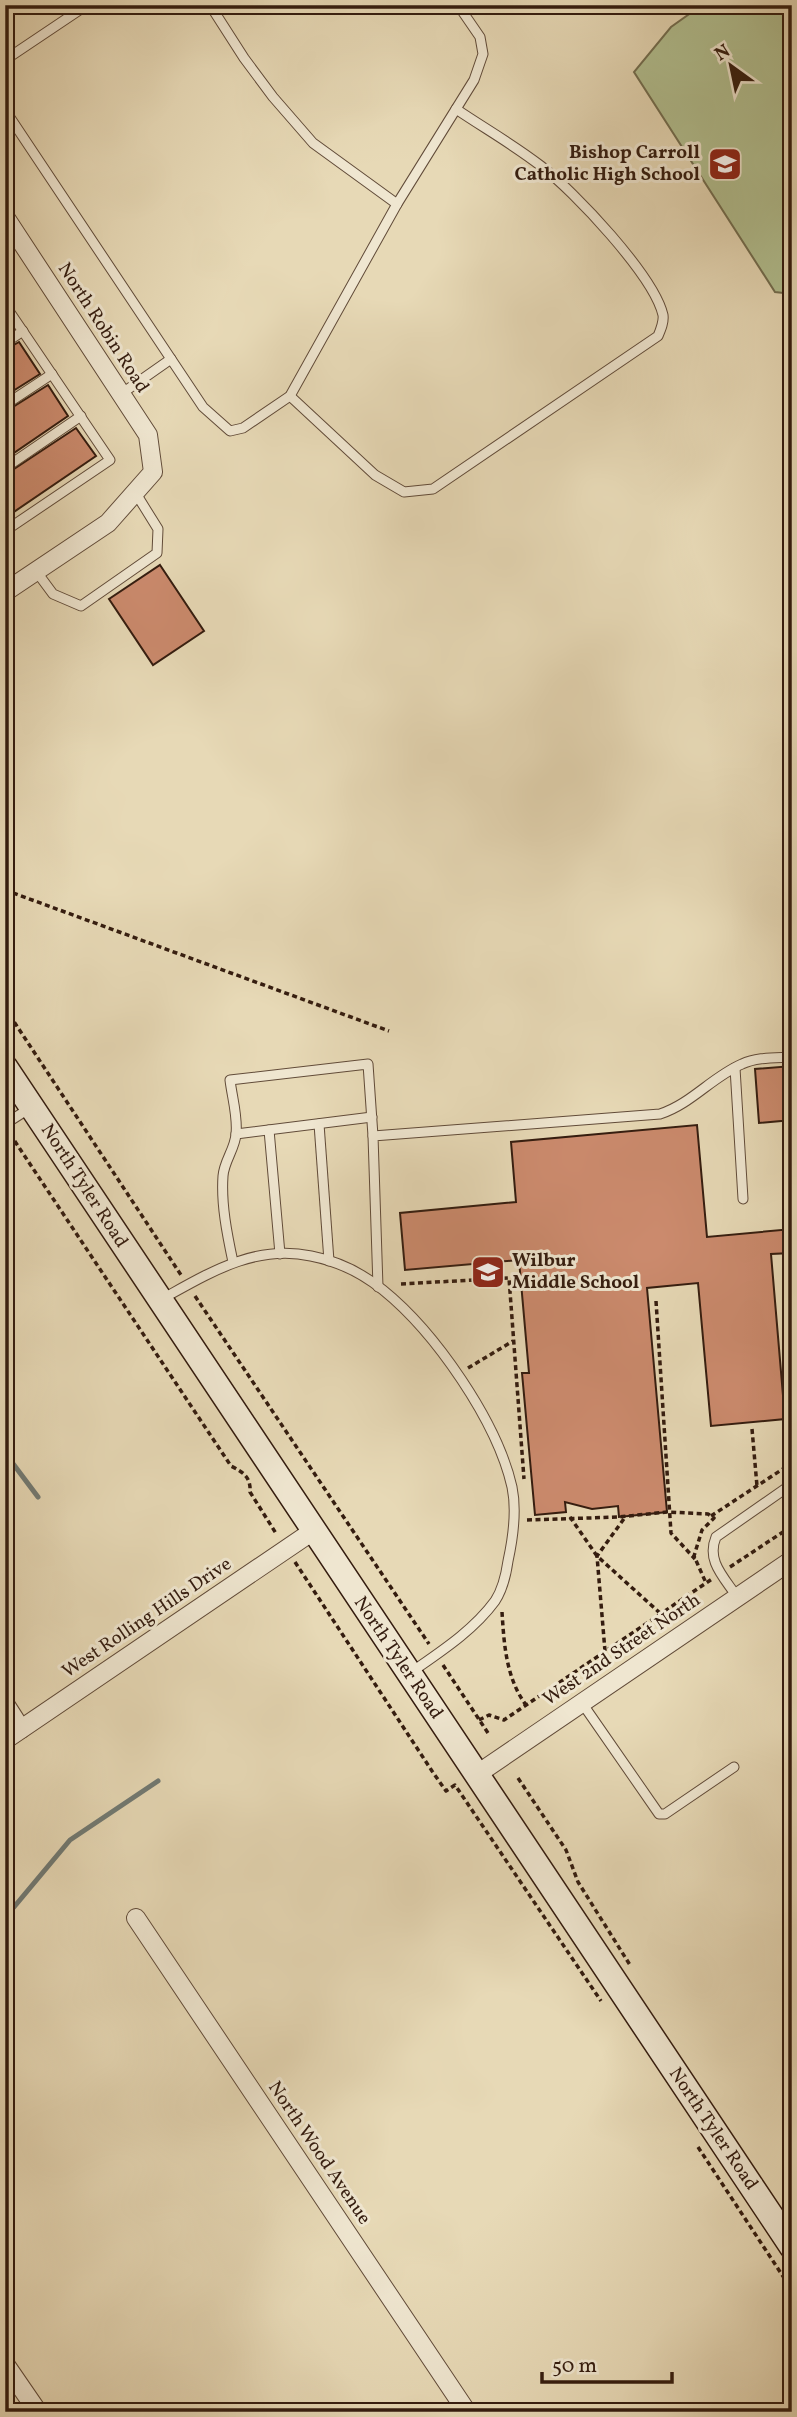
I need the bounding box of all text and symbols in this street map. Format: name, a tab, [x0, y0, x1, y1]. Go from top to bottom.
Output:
north arrow	[696, 32, 766, 102]
text: N	[710, 39, 736, 68]
place label: Bishop Carroll Catholic High School	[515, 140, 700, 188]
school or university icon: Bishop Carroll Catholic High School	[706, 145, 744, 183]
street label: North Robin Road	[51, 258, 155, 398]
street label: North Tyler Road	[34, 1119, 134, 1253]
place label: Wilbur Middle School	[512, 1248, 639, 1296]
school or university icon: Wilbur Middle School	[469, 1253, 507, 1291]
street label: West Rolling Hills Drive	[57, 1551, 237, 1685]
street label: West 2nd Street North	[538, 1588, 706, 1712]
street label: North Tyler Road	[347, 1591, 449, 1725]
street label: North Tyler Road	[662, 2062, 764, 2196]
street label: North Wood Avenue	[261, 2076, 377, 2230]
scale bar	[542, 2340, 671, 2384]
text: 50 m	[552, 2352, 597, 2381]

